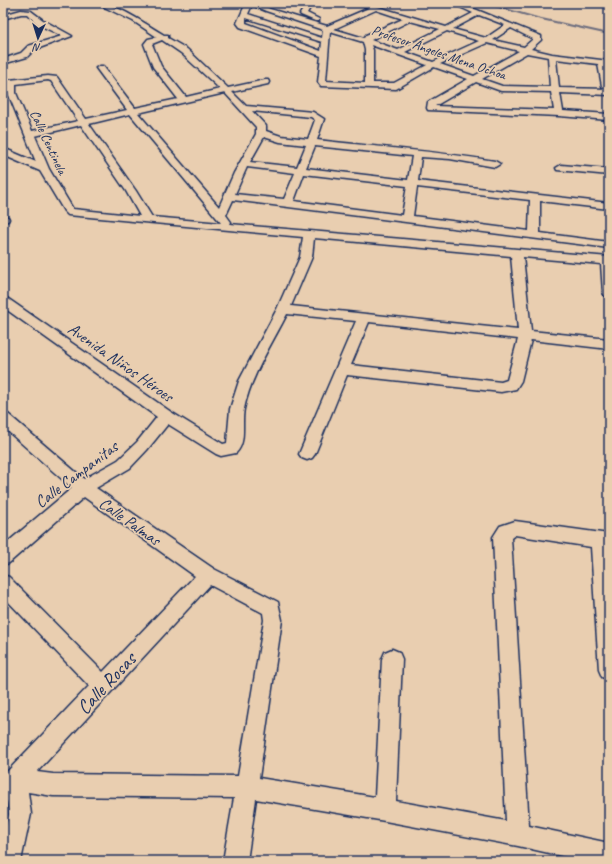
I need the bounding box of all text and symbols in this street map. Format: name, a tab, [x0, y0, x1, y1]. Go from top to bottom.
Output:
north arrow	[18, 18, 58, 58]
street label: Profesor Ángeles Mena Ochoa	[369, 21, 509, 84]
text: N	[31, 41, 41, 55]
street label: Calle Centinela	[26, 107, 71, 178]
street label: Avenida Niños Héroes	[64, 318, 179, 407]
street label: Calle Campanitas	[31, 435, 124, 512]
street label: Calle Palmas	[95, 493, 166, 551]
street label: Calle Rosas	[71, 646, 143, 720]

